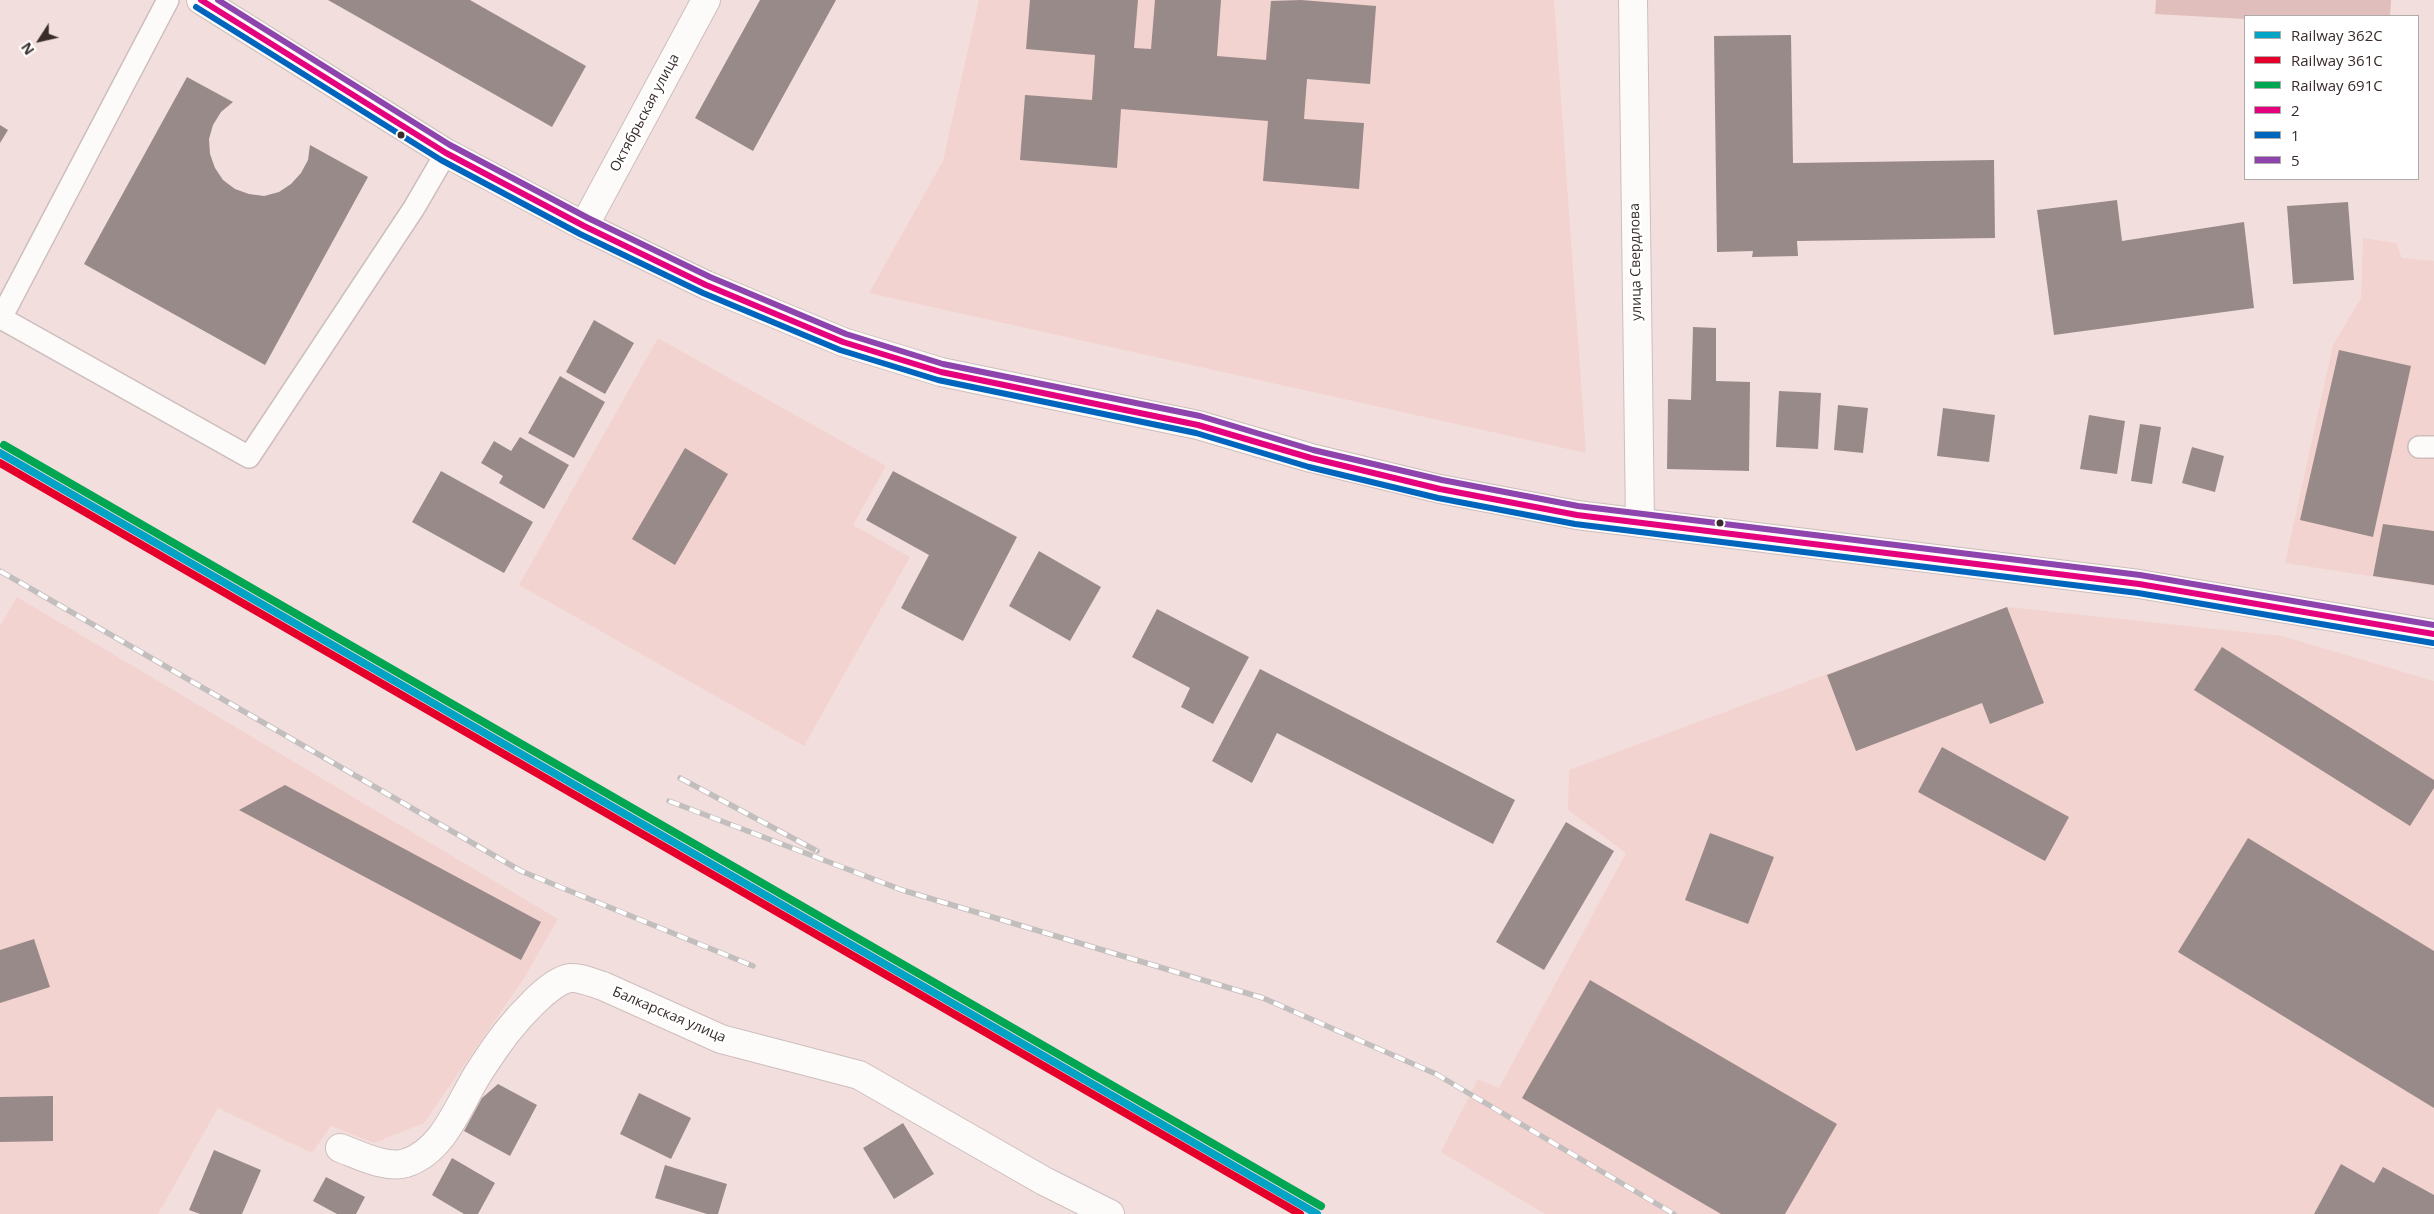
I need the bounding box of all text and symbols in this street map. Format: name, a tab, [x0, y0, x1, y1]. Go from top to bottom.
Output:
north arrow	[15, 15, 65, 65]
legend	[2244, 15, 2419, 180]
text: Railway 362С	[2291, 25, 2383, 45]
text: N	[16, 39, 38, 59]
text: Railway 361С	[2291, 50, 2383, 70]
street label: Октябрьская улица	[607, 51, 683, 175]
text: Railway 691С	[2291, 75, 2383, 95]
text: 2	[2291, 100, 2300, 120]
text: 1	[2291, 125, 2300, 145]
unlabelled marker	[396, 130, 406, 140]
text: 5	[2291, 150, 2300, 170]
street label: улица Свердлова	[1627, 203, 1645, 321]
unlabelled marker	[1715, 518, 1725, 528]
street label: Балкарская улица	[610, 984, 728, 1046]

